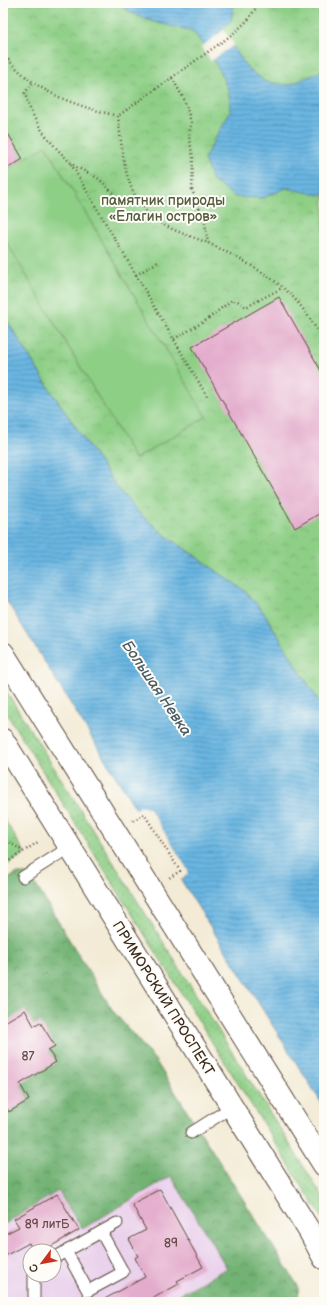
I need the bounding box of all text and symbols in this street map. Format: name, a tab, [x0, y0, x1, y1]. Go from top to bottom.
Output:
park label: памятник природы «Елагин остров»	[101, 192, 225, 225]
water label: Большая Невка	[118, 637, 196, 740]
street label: ПРИМОРСКИЙ ПРОСПЕКТ	[109, 918, 219, 1079]
house number: 87	[22, 1049, 35, 1064]
house number: 89 литБ	[25, 1217, 70, 1232]
house number: 89	[164, 1236, 178, 1251]
north arrow	[22, 1243, 62, 1283]
text: С	[26, 1261, 41, 1275]

